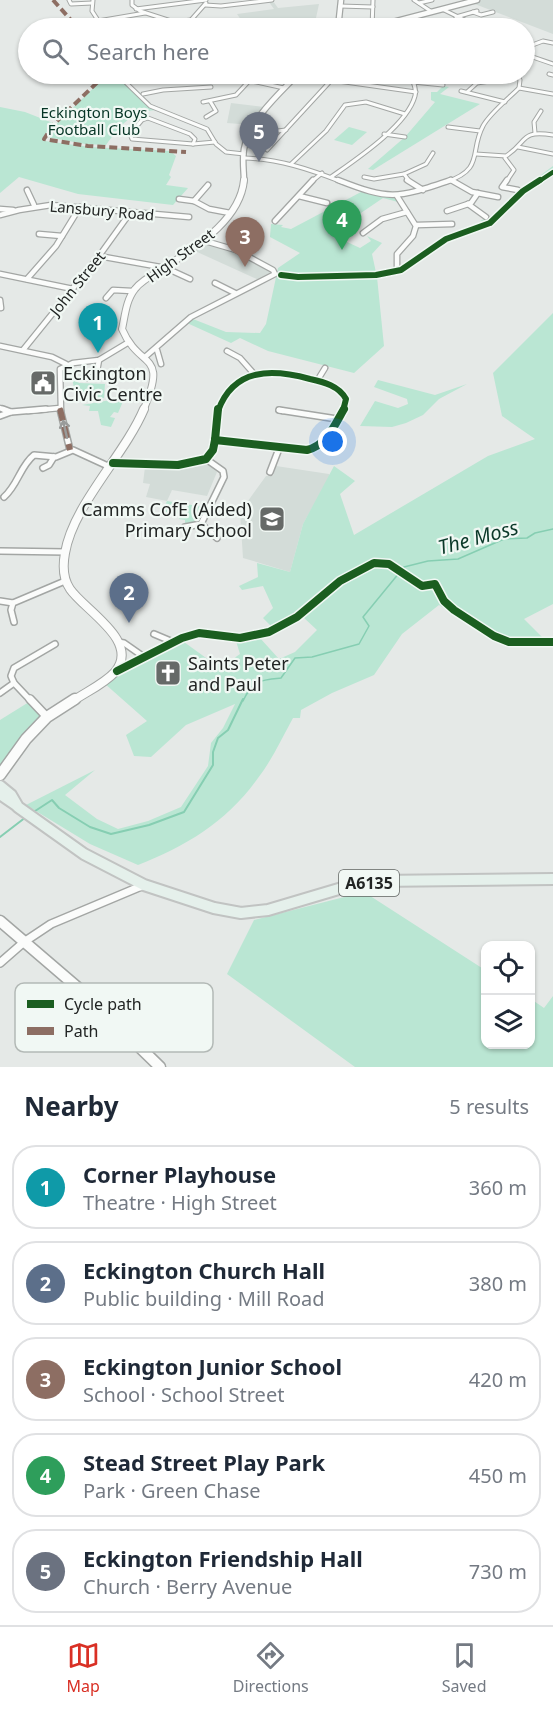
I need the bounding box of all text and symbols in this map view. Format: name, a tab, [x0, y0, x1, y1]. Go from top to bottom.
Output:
search box	[18, 18, 535, 84]
icon: search	[39, 35, 72, 68]
text: Search here	[87, 36, 209, 66]
park label: Eckington Boys Football Club	[41, 102, 147, 139]
pin: 5	[240, 112, 278, 162]
street label: Lansbury Road	[49, 195, 155, 225]
pin: 4	[322, 200, 362, 250]
pin: 3	[226, 218, 264, 267]
street label: High Street	[142, 223, 218, 286]
street label: John Street	[44, 246, 110, 321]
pin: 1	[78, 304, 118, 353]
place label: Eckington Civic Centre	[63, 361, 163, 406]
public building icon: Eckington Civic Centre	[28, 368, 58, 398]
one-way arrow	[59, 420, 70, 439]
your location	[318, 427, 347, 456]
place label: Camms CofE (Aided) Primary School	[81, 497, 252, 542]
school or university icon: Camms CofE (Aided) Primary School	[257, 504, 287, 534]
water label: The Moss	[435, 513, 522, 561]
pin: 2	[110, 574, 148, 623]
place label: Saints Peter and Paul	[188, 651, 289, 696]
church icon: Saints Peter and Paul	[153, 658, 183, 688]
road number: A6135	[339, 870, 399, 896]
map controls	[481, 941, 535, 1049]
button: locate	[481, 941, 535, 995]
legend	[15, 983, 213, 1052]
text: Cycle path	[64, 993, 142, 1015]
button: layers	[481, 995, 535, 1049]
text: Path	[64, 1020, 98, 1042]
text: Nearby	[24, 1088, 119, 1124]
text: 5 results	[449, 1093, 529, 1120]
text: Corner Playhouse	[83, 1159, 276, 1189]
text: 1	[40, 1174, 51, 1201]
text: 360 m	[469, 1174, 527, 1201]
text: Theatre · High Street	[83, 1189, 277, 1216]
text: Eckington Church Hall	[83, 1255, 325, 1285]
text: 2	[40, 1270, 51, 1297]
text: 380 m	[469, 1270, 527, 1297]
text: Public building · Mill Road	[83, 1285, 325, 1312]
text: Eckington Junior School	[83, 1351, 342, 1381]
text: 3	[40, 1366, 51, 1393]
text: 420 m	[469, 1366, 527, 1393]
text: School · School Street	[83, 1381, 284, 1408]
text: Stead Street Play Park	[83, 1447, 325, 1477]
text: 4	[40, 1462, 51, 1489]
text: 450 m	[469, 1462, 527, 1489]
text: Park · Green Chase	[83, 1477, 261, 1504]
text: Eckington Friendship Hall	[83, 1543, 363, 1573]
text: 5	[40, 1558, 51, 1585]
text: 730 m	[469, 1558, 527, 1585]
text: Church · Berry Avenue	[83, 1573, 292, 1600]
tab: Map	[66, 1639, 100, 1697]
tab: Directions	[233, 1639, 309, 1697]
tab: Saved	[442, 1639, 486, 1697]

